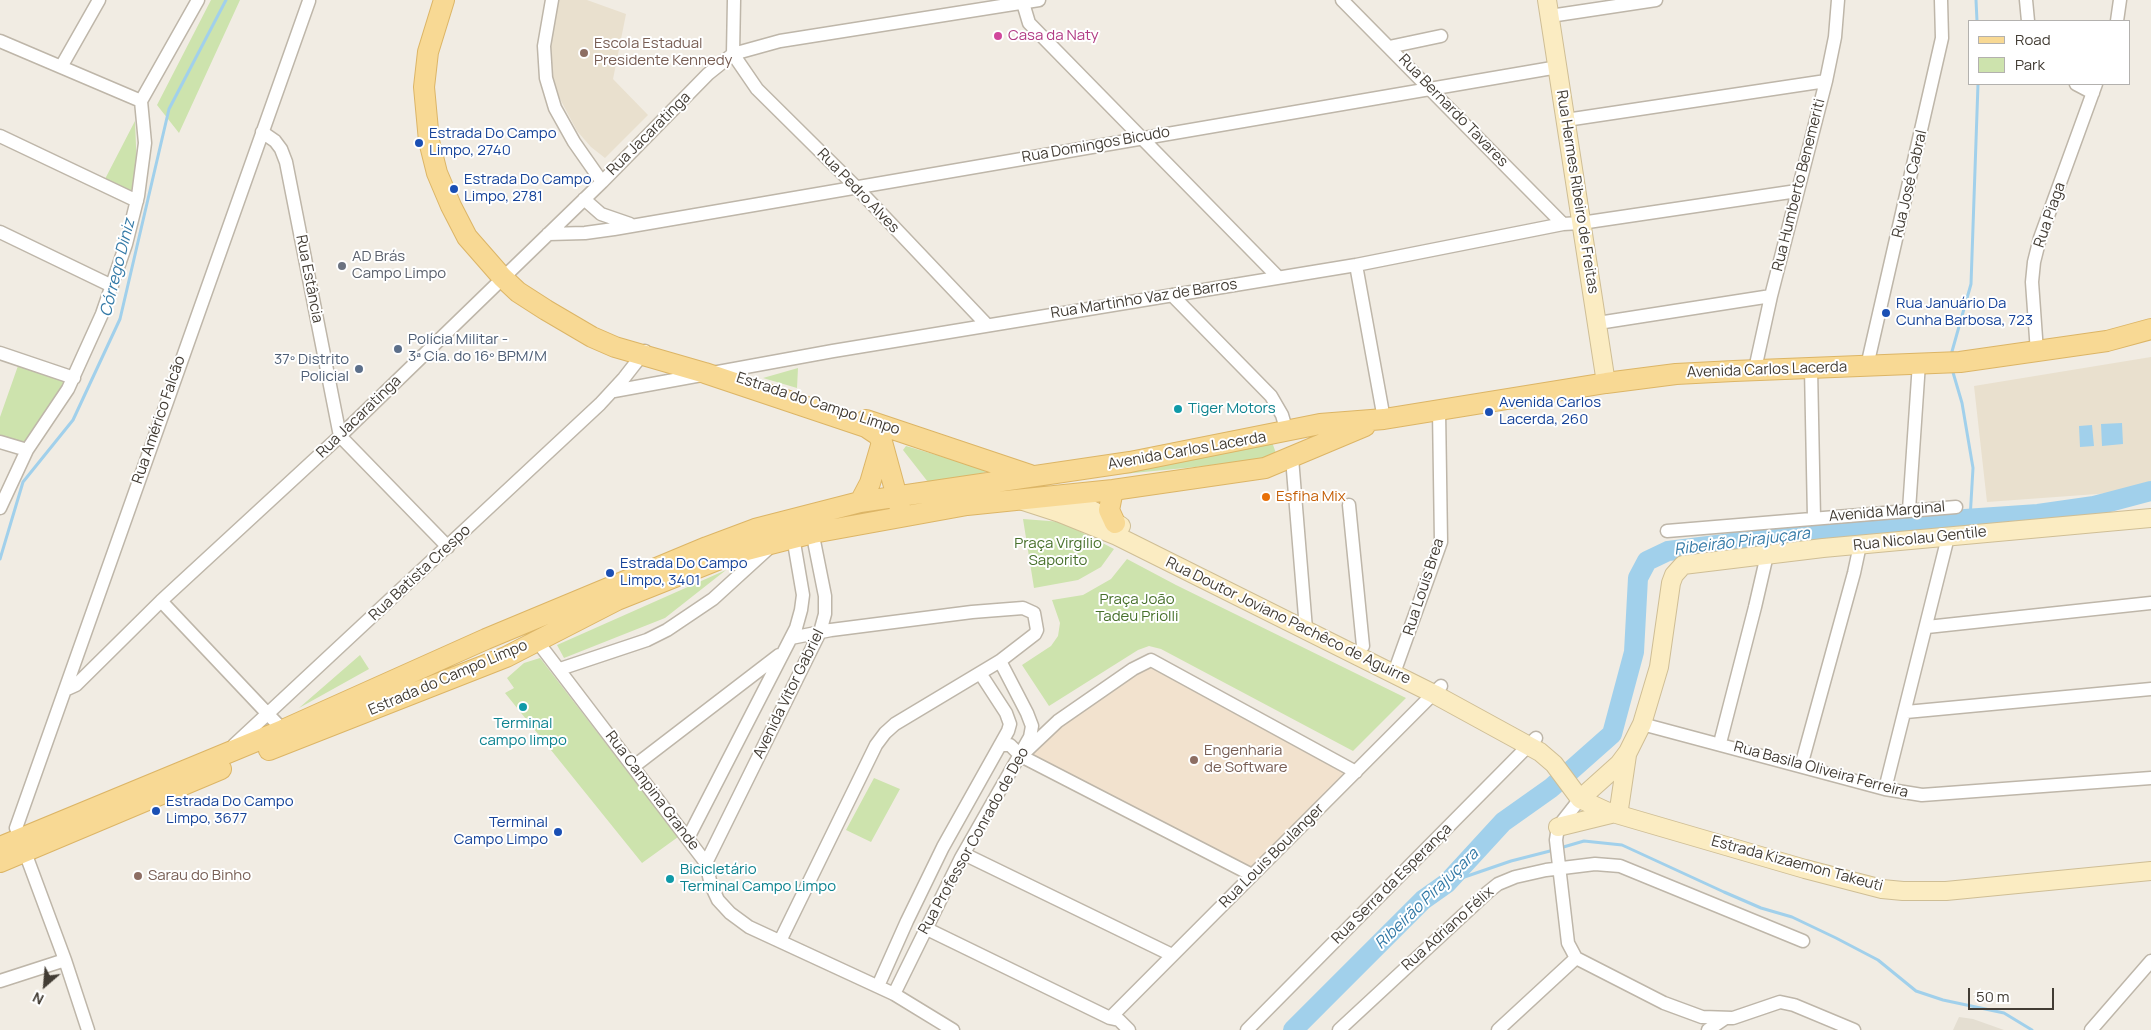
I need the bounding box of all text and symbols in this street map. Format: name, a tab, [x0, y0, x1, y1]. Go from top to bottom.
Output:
legend	[1968, 20, 2131, 85]
place label: Casa da Naty	[1008, 27, 1099, 45]
text: Road	[2015, 29, 2051, 50]
marker: Casa da Naty	[992, 30, 1004, 42]
place label: Escola Estadual Presidente Kennedy	[594, 35, 732, 70]
marker: Escola Estadual Presidente Kennedy	[578, 47, 590, 59]
street label: Rua Bernardo Tavares	[1395, 51, 1511, 171]
text: Park	[2015, 54, 2045, 75]
street label: Rua Jacaratinga	[604, 89, 694, 179]
street label: Rua Hermes Ribeiro de Freitas	[1552, 89, 1602, 295]
street label: Rua Humberto Benemeriti	[1769, 97, 1829, 273]
street label: Rua Domingos Bicudo	[1021, 123, 1171, 167]
place label: Estrada Do Campo Limpo, 2740	[429, 125, 557, 160]
street label: Rua José Cabral	[1889, 128, 1931, 240]
marker: Estrada Do Campo Limpo, 2740	[413, 137, 425, 149]
street label: Rua Pedro Alves	[813, 145, 903, 237]
place label: Estrada Do Campo Limpo, 2781	[464, 171, 592, 206]
street label: Rua Piaga	[2030, 180, 2070, 250]
marker: Estrada Do Campo Limpo, 2781	[448, 183, 460, 195]
water label: Córrego Diniz	[97, 217, 139, 319]
street label: Rua Estância	[292, 233, 326, 325]
place label: AD Brás Campo Limpo	[352, 248, 446, 283]
marker: AD Brás Campo Limpo	[336, 260, 348, 272]
street label: Rua Martinho Vaz de Barros	[1050, 275, 1238, 323]
place label: Rua Januário Da Cunha Barbosa, 723	[1896, 295, 2033, 330]
marker: Rua Januário Da Cunha Barbosa, 723	[1880, 307, 1892, 319]
place label: Polícia Militar - 3ª Cia. do 16º BPM/M	[408, 331, 547, 366]
marker: Polícia Militar - 3ª Cia. do 16º BPM/M	[392, 343, 404, 355]
place label: 37º Distrito Policial	[274, 351, 349, 386]
street label: Rua Américo Falcão	[129, 354, 189, 486]
street label: Avenida Carlos Lacerda	[1687, 358, 1847, 382]
marker: 37º Distrito Policial	[353, 363, 365, 375]
street label: Estrada do Campo Limpo	[734, 369, 902, 439]
street label: Rua Jacaratinga	[313, 372, 405, 462]
place label: Avenida Carlos Lacerda, 260	[1499, 394, 1601, 429]
place label: Tiger Motors	[1188, 400, 1276, 418]
marker: Tiger Motors	[1172, 403, 1184, 415]
marker: Avenida Carlos Lacerda, 260	[1483, 406, 1495, 418]
street label: Avenida Carlos Lacerda	[1106, 428, 1268, 474]
place label: Esfiha Mix	[1276, 488, 1346, 506]
marker: Esfiha Mix	[1260, 491, 1272, 503]
street label: Avenida Marginal	[1828, 498, 1946, 526]
street label: Rua Batista Crespo	[365, 521, 475, 625]
street label: Rua Nicolau Gentile	[1852, 523, 1988, 555]
water label: Ribeirão Pirajuçara	[1673, 524, 1811, 560]
park label: Praça Virgílio Saporito	[1014, 535, 1102, 570]
street label: Rua Louis Brea	[1400, 536, 1448, 638]
street label: Rua Doutor Joviano Pachêco de Aguirre	[1163, 554, 1413, 688]
place label: Estrada Do Campo Limpo, 3401	[620, 555, 748, 590]
marker: Estrada Do Campo Limpo, 3401	[604, 567, 616, 579]
park label: Praça João Tadeu Priolli	[1095, 591, 1179, 626]
street label: Avenida Vitor Gabriel	[750, 626, 828, 762]
street label: Estrada do Campo Limpo	[366, 636, 530, 720]
marker: Terminal campo limpo	[517, 701, 529, 713]
place label: Terminal campo limpo	[479, 715, 567, 750]
street label: Rua Campina Grande	[601, 728, 703, 854]
street label: Rua Basila Oliveira Ferreira	[1732, 738, 1910, 802]
place label: Engenharia de Software	[1204, 742, 1288, 777]
street label: Rua Professor Conrado de Deo	[915, 744, 1033, 938]
marker: Engenharia de Software	[1188, 754, 1200, 766]
place label: Estrada Do Campo Limpo, 3677	[166, 793, 294, 828]
street label: Rua Louis Boulanger	[1216, 800, 1328, 912]
marker: Estrada Do Campo Limpo, 3677	[150, 805, 162, 817]
place label: Terminal Campo Limpo	[454, 814, 548, 849]
street label: Rua Serra da Esperança	[1328, 820, 1456, 948]
marker: Terminal Campo Limpo	[552, 826, 564, 838]
street label: Estrada Kizaemon Takeuti	[1709, 832, 1885, 896]
water label: Ribeirão Pirajuçara	[1371, 845, 1483, 953]
place label: Bicicletário Terminal Campo Limpo	[680, 861, 836, 896]
place label: Sarau do Binho	[148, 867, 251, 885]
marker: Sarau do Binho	[132, 870, 144, 882]
marker: Bicicletário Terminal Campo Limpo	[664, 873, 676, 885]
street label: Rua Adriano Félix	[1399, 883, 1497, 975]
north arrow	[20, 960, 70, 1010]
scale bar	[1971, 978, 2057, 1010]
text: 50 m	[1976, 986, 2010, 1007]
text: N	[29, 988, 47, 1010]

